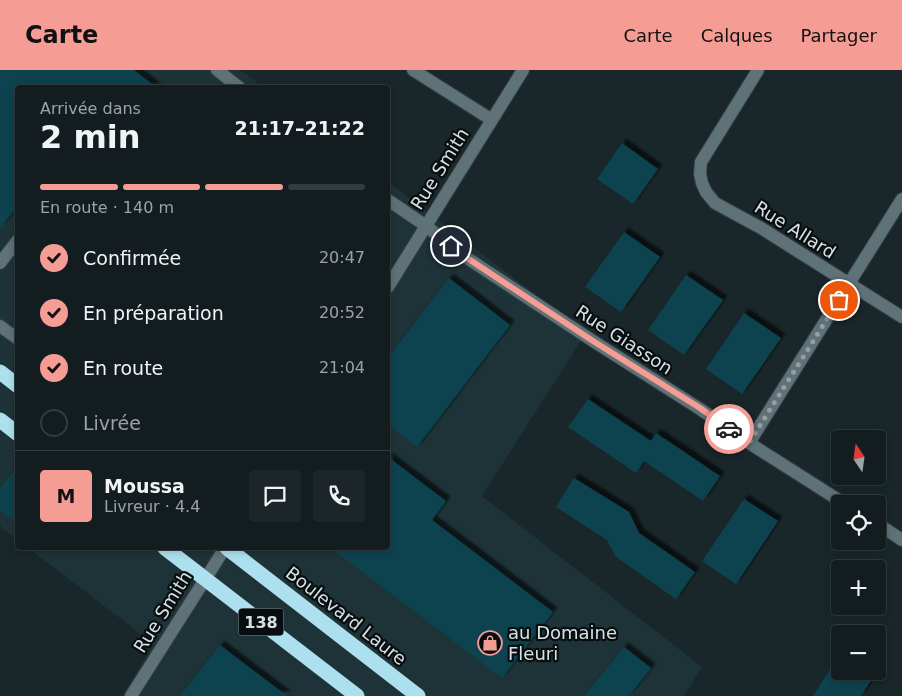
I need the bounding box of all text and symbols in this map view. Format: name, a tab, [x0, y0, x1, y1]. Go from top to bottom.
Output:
text: Carte	[25, 21, 98, 49]
text: Carte	[624, 25, 673, 46]
text: Calques	[701, 25, 773, 46]
text: Partager	[801, 25, 877, 46]
text: Arrivée dans	[40, 99, 141, 118]
text: 21:17–21:22	[235, 117, 365, 139]
text: 2 min	[40, 118, 141, 156]
street label: Rue Smith	[406, 124, 473, 213]
street label: Rue Allard	[751, 196, 840, 263]
text: En route · 140 m	[40, 198, 174, 217]
pin	[430, 225, 472, 267]
icon: home	[437, 232, 465, 260]
icon: check	[40, 244, 68, 272]
text: Confirmée	[83, 247, 181, 269]
text: 20:47	[319, 248, 365, 267]
pin	[818, 279, 860, 321]
icon: bag	[825, 286, 853, 314]
icon: check	[40, 299, 68, 327]
street label: Rue Giasson	[572, 301, 677, 379]
text: En préparation	[83, 302, 224, 324]
text: 20:52	[319, 303, 365, 322]
icon: check	[40, 354, 68, 382]
text: En route	[83, 357, 163, 379]
text: 21:04	[319, 358, 365, 377]
courier	[704, 404, 754, 454]
text: Livrée	[83, 412, 141, 434]
icon: car	[715, 415, 743, 443]
north arrow	[831, 430, 886, 485]
map controls	[831, 430, 886, 680]
button: chat	[249, 470, 301, 522]
button: phone	[313, 470, 365, 522]
text: Moussa	[104, 475, 185, 497]
text: M	[57, 485, 75, 507]
button: locate	[831, 495, 886, 550]
text: Livreur · 4.4	[104, 497, 200, 516]
button: +	[831, 560, 886, 615]
street label: Boulevard Laure	[282, 562, 411, 669]
street label: Rue Smith	[129, 567, 196, 656]
road number: 138	[238, 608, 284, 636]
place label: au Domaine Fleuri	[508, 622, 617, 664]
button: −	[831, 625, 886, 680]
shop icon: au Domaine Fleuri	[477, 630, 503, 656]

